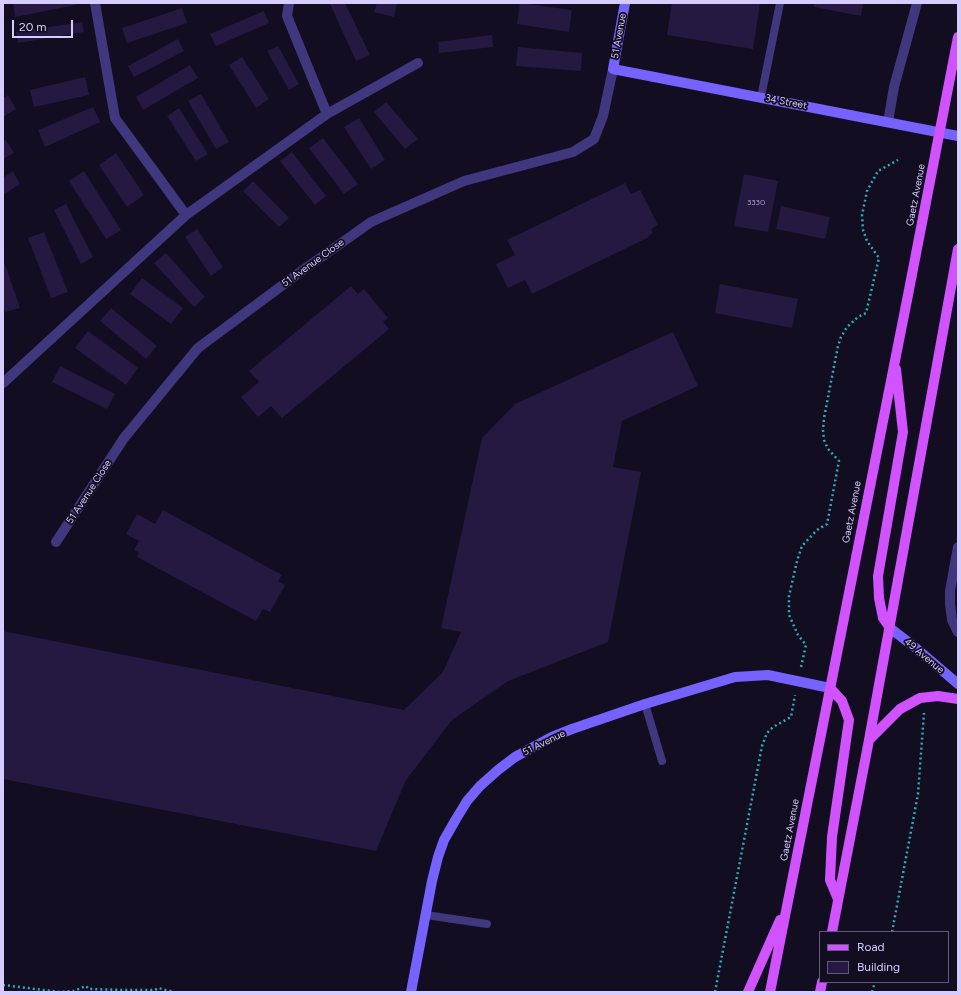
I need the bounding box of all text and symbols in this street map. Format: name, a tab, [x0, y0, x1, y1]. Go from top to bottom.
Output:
scale bar	[14, 12, 75, 38]
street label: 51 Avenue	[609, 12, 629, 60]
text: 20 m	[19, 20, 47, 34]
street label: 34 Street	[764, 92, 808, 112]
street label: Gaetz Avenue	[904, 163, 928, 227]
house number: 3330	[747, 198, 765, 208]
street label: 51 Avenue Close	[280, 236, 346, 290]
street label: 51 Avenue Close	[64, 458, 114, 526]
street label: Gaetz Avenue	[840, 480, 864, 544]
street label: 49 Avenue	[902, 636, 946, 676]
street label: 51 Avenue	[521, 727, 567, 759]
street label: Gaetz Avenue	[778, 798, 802, 862]
legend	[819, 931, 949, 983]
text: Road	[857, 940, 885, 954]
text: Building	[857, 960, 900, 974]

